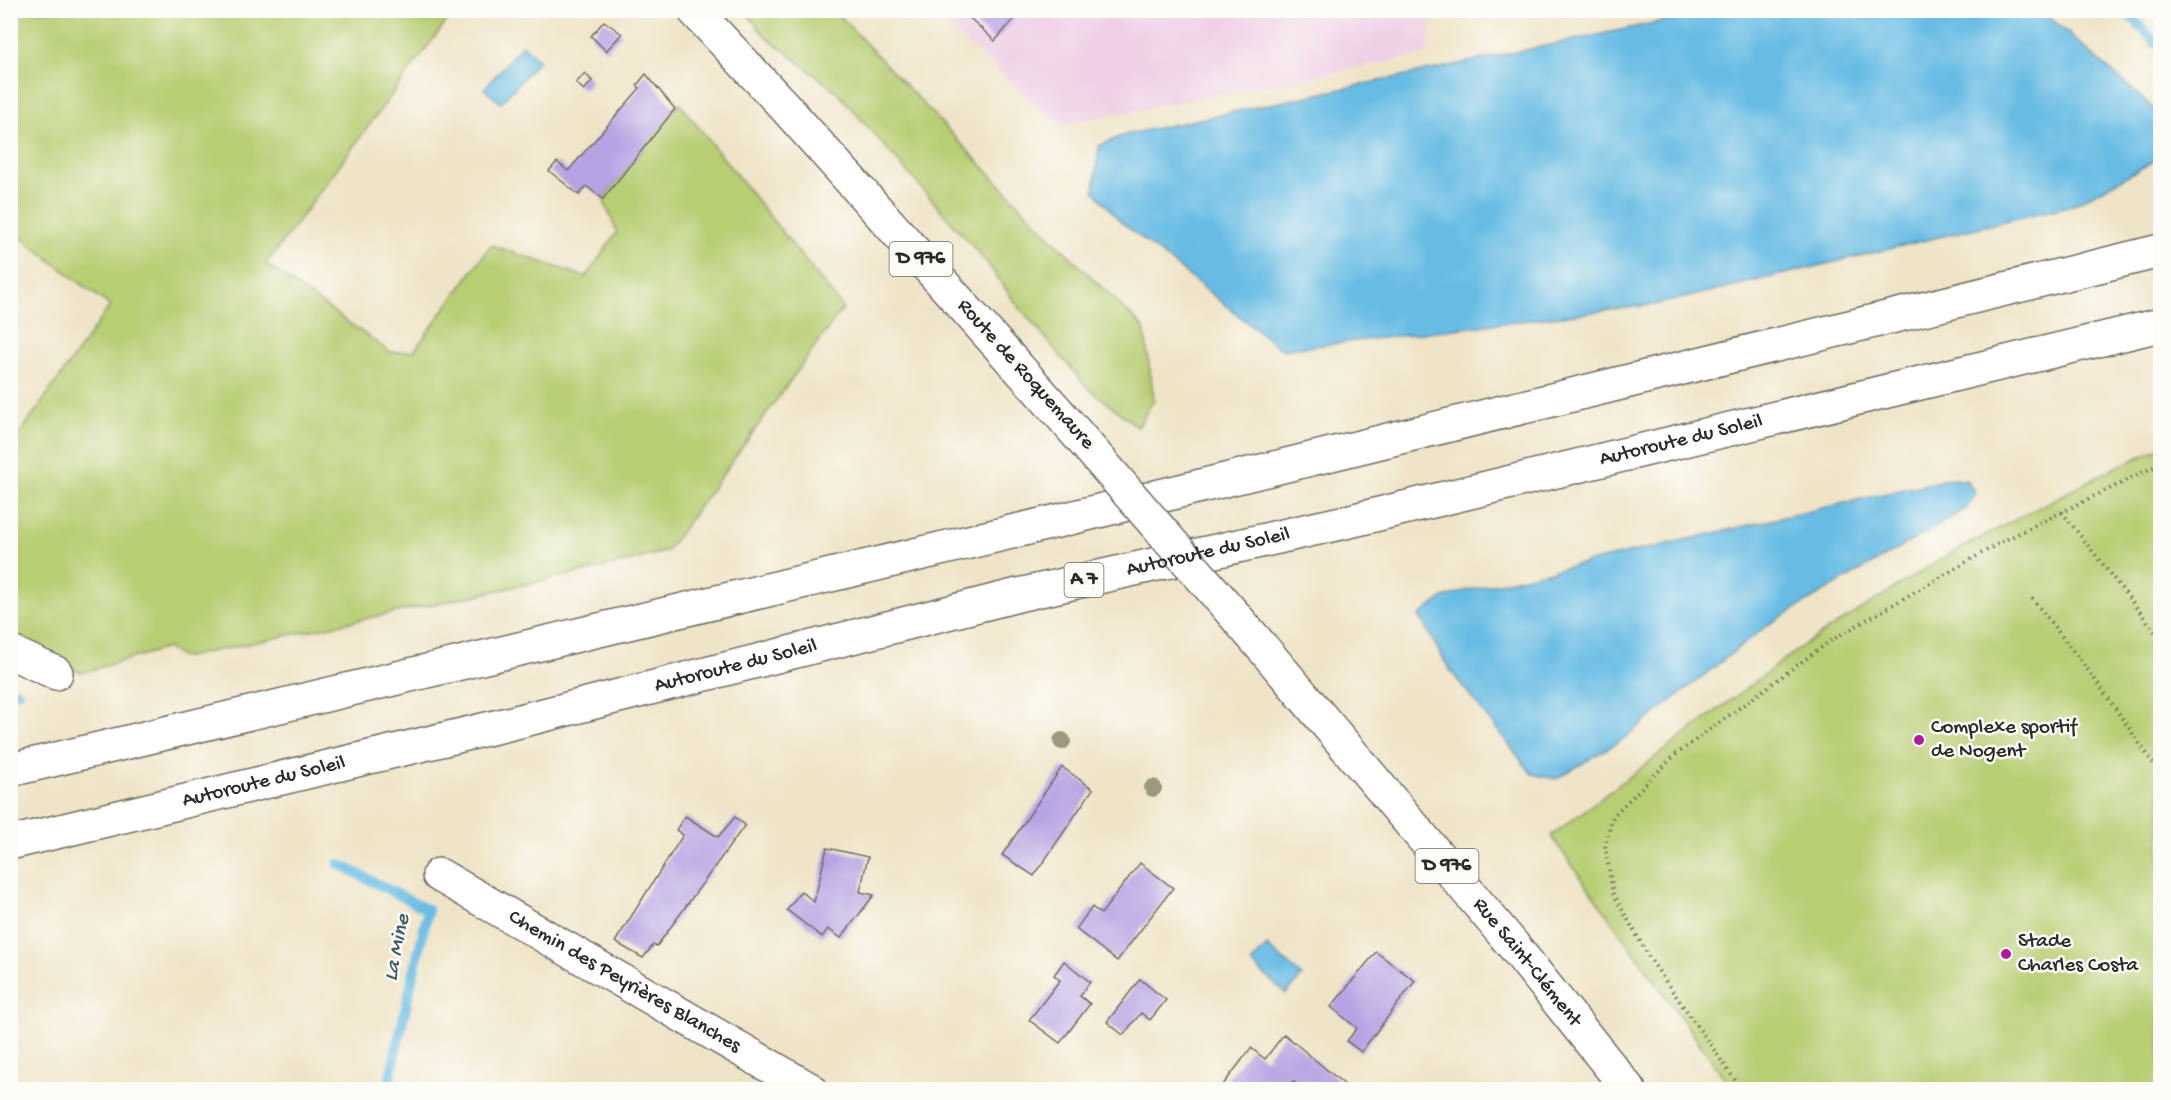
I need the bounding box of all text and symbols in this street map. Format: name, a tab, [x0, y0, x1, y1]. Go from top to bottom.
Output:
road number: D 976	[890, 242, 952, 276]
street label: Route de Roquemaure	[951, 295, 1100, 456]
street label: Autoroute du Soleil	[1597, 409, 1765, 473]
street label: Autoroute du Soleil	[1124, 522, 1292, 583]
road number: A 7	[1064, 563, 1104, 597]
street label: Autoroute du Soleil	[652, 634, 820, 699]
place label: Complexe sportif de Nogent	[1931, 716, 2078, 765]
marker: Complexe sportif de Nogent	[1912, 733, 1926, 747]
street label: Autoroute du Soleil	[180, 751, 348, 814]
road number: D 976	[1416, 849, 1478, 883]
street label: Rue Saint-Clément	[1467, 893, 1588, 1034]
street label: Chemin des Peyrières Blanches	[504, 905, 746, 1060]
water label: La Mine	[379, 911, 417, 984]
place label: Stade Charles Costa	[2018, 930, 2140, 979]
marker: Stade Charles Costa	[1999, 947, 2013, 961]

